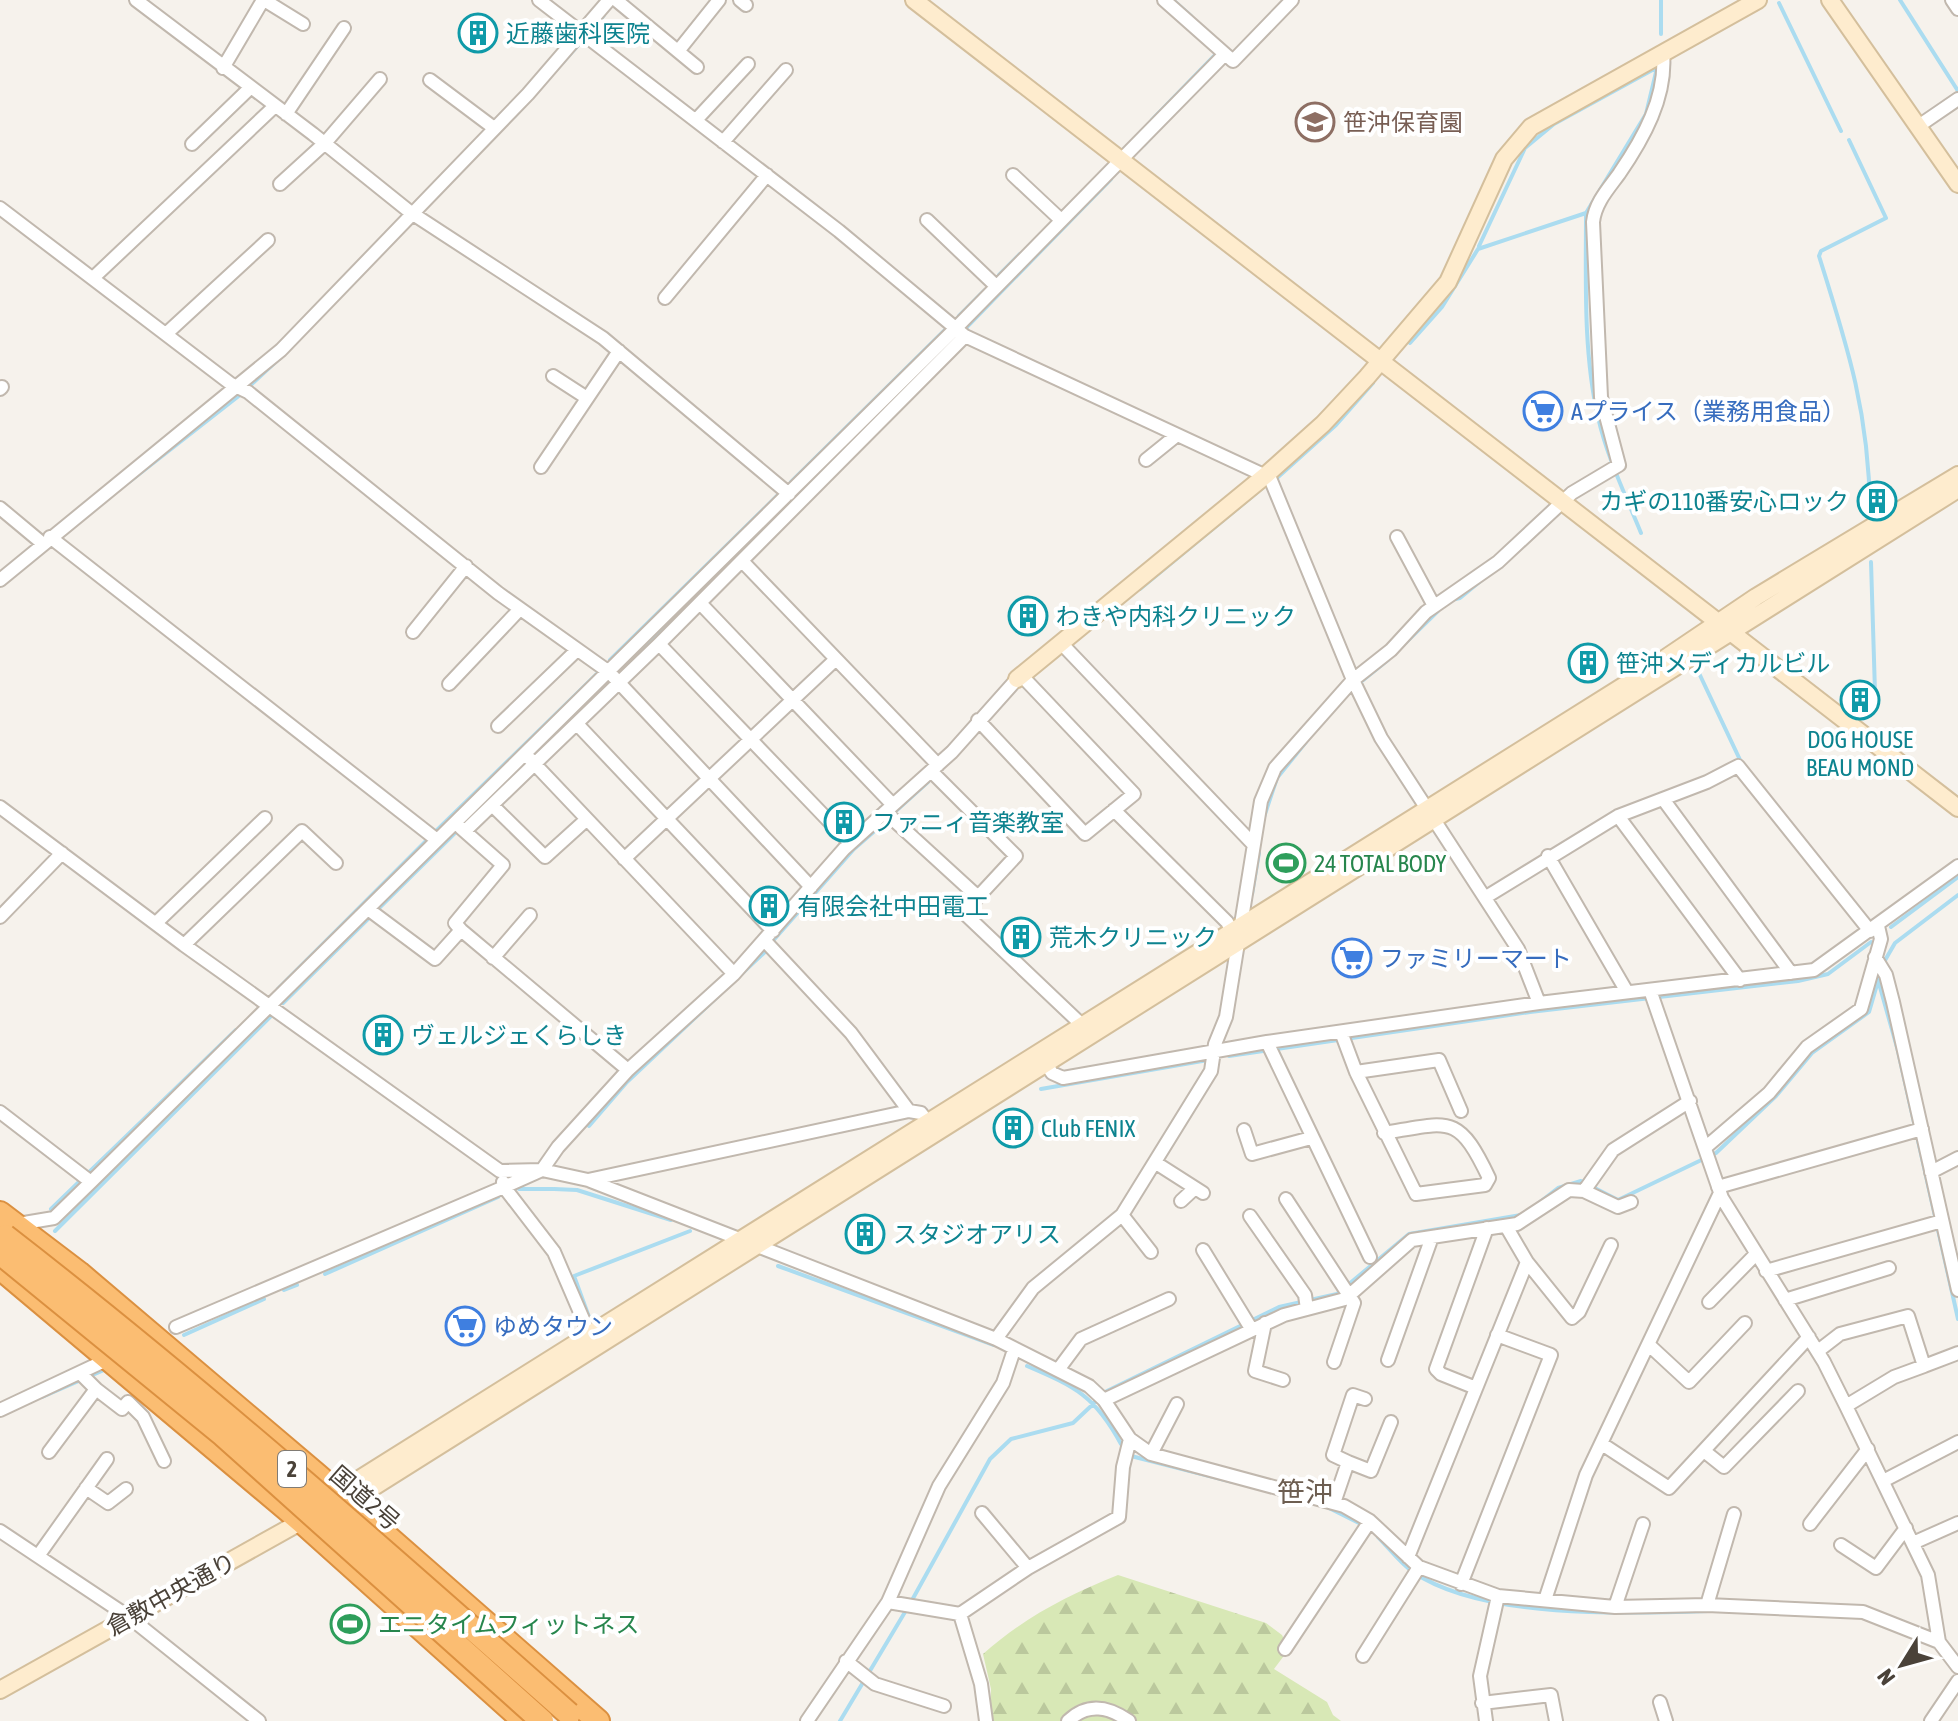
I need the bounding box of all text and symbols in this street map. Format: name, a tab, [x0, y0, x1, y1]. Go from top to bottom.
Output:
building icon: 近藤歯科医院	[457, 12, 499, 54]
place label: 近藤歯科医院	[506, 20, 650, 47]
school or university icon: 笹沖保育園	[1294, 101, 1336, 143]
place label: 笹沖保育園	[1343, 109, 1463, 136]
supermarket icon: Aプライス（業務用食品）	[1522, 390, 1564, 432]
place label: Aプライス（業務用食品）	[1571, 398, 1846, 425]
building icon: カギの110番安心ロック	[1856, 480, 1898, 522]
place label: カギの110番安心ロック	[1599, 488, 1849, 515]
building icon: わきや内科クリニック	[1007, 595, 1049, 637]
place label: わきや内科クリニック	[1056, 603, 1296, 630]
building icon: 笹沖メディカルビル	[1567, 642, 1609, 684]
place label: 笹沖メディカルビル	[1616, 650, 1830, 677]
building icon: DOG HOUSE BEAU MOND	[1839, 679, 1881, 721]
place label: DOG HOUSE BEAU MOND	[1806, 726, 1914, 781]
building icon: ファニィ音楽教室	[823, 801, 865, 843]
place label: ファニィ音楽教室	[872, 809, 1064, 836]
sports icon: 24 TOTAL BODY	[1265, 842, 1307, 884]
place label: 24 TOTAL BODY	[1314, 850, 1446, 877]
building icon: 有限会社中田電工	[748, 885, 790, 927]
place label: 有限会社中田電工	[797, 893, 989, 920]
building icon: 荒木クリニック	[1000, 916, 1042, 958]
place label: 荒木クリニック	[1049, 924, 1217, 951]
supermarket icon: ファミリーマート	[1331, 937, 1373, 979]
place label: ファミリーマート	[1380, 945, 1572, 972]
building icon: ヴェルジェくらしき	[362, 1014, 404, 1056]
place label: ヴェルジェくらしき	[411, 1022, 627, 1049]
building icon: Club FENIX	[992, 1107, 1034, 1149]
place label: Club FENIX	[1041, 1115, 1136, 1142]
building icon: スタジオアリス	[844, 1213, 886, 1255]
place label: スタジオアリス	[893, 1221, 1061, 1248]
supermarket icon: ゆめタウン	[444, 1305, 486, 1347]
place label: ゆめタウン	[493, 1313, 613, 1340]
road number: 2	[278, 1451, 306, 1487]
street label: 国道2号	[325, 1460, 405, 1536]
district label: 笹沖	[1277, 1476, 1333, 1508]
street label: 倉敷中央通り	[101, 1547, 241, 1641]
sports icon: エニタイムフィットネス	[329, 1603, 371, 1645]
place label: エニタイムフィットネス	[378, 1611, 640, 1638]
north arrow	[1862, 1625, 1942, 1705]
text: N	[1872, 1664, 1900, 1690]

